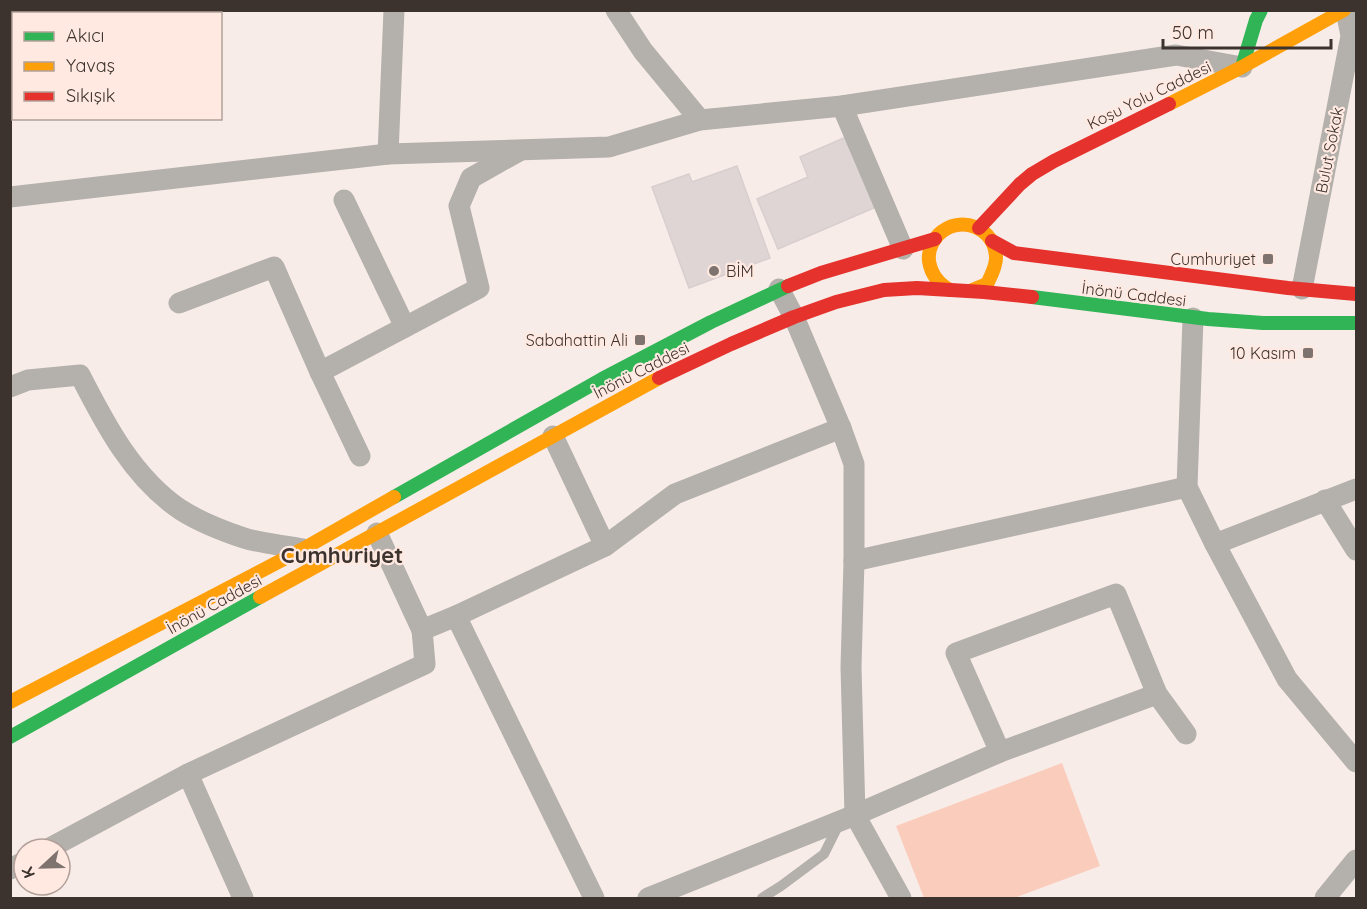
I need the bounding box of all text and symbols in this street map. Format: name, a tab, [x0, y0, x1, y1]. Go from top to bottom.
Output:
legend	[12, 12, 222, 120]
scale bar	[1163, 12, 1331, 50]
text: 50 m	[1172, 21, 1214, 44]
text: Akıcı	[66, 24, 104, 47]
text: Yavaş	[66, 54, 115, 77]
street label: Koşu Yolu Caddesi	[1084, 56, 1214, 134]
text: Sıkışık	[66, 84, 115, 107]
street label: Bulut Sokak	[1311, 105, 1347, 195]
place label: Cumhuriyet	[1171, 249, 1256, 269]
marker: Cumhuriyet	[1261, 252, 1275, 266]
place label: BİM	[726, 261, 754, 281]
marker: BİM	[707, 264, 721, 278]
street label: İnönü Caddesi	[1081, 278, 1187, 310]
place label: Sabahattin Ali	[526, 330, 628, 350]
marker: Sabahattin Ali	[633, 333, 647, 347]
street label: İnönü Caddesi	[590, 337, 692, 403]
place label: 10 Kasım	[1230, 343, 1296, 363]
marker: 10 Kasım	[1301, 346, 1315, 360]
district label: Cumhuriyet	[281, 541, 403, 569]
street label: İnönü Caddesi	[163, 570, 265, 638]
north arrow	[12, 837, 72, 897]
text: K	[17, 864, 39, 881]

